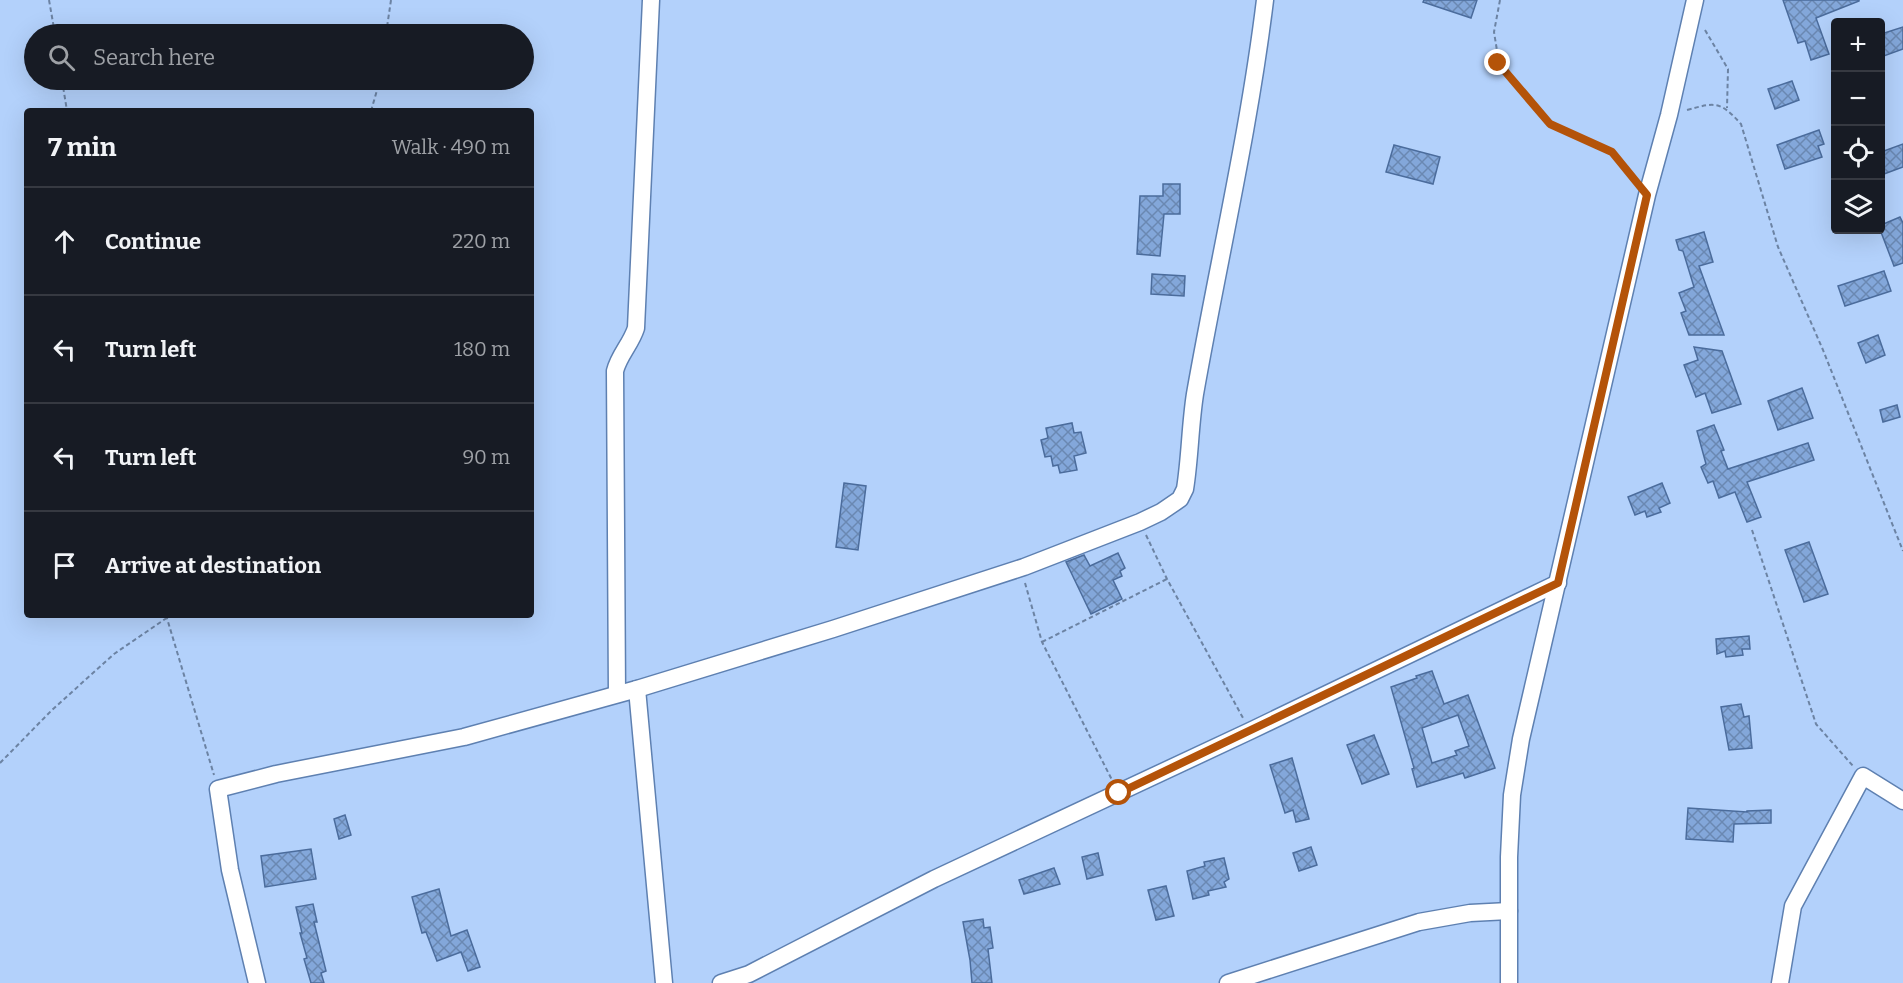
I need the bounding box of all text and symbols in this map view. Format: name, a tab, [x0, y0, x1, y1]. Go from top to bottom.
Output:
map controls	[1831, 18, 1885, 234]
button: +	[1831, 18, 1885, 72]
search box	[24, 24, 534, 90]
icon: search	[45, 41, 78, 74]
text: Search here	[93, 44, 215, 71]
route end	[1484, 49, 1510, 75]
button: −	[1831, 72, 1885, 126]
button: locate	[1831, 126, 1885, 180]
text: 7 min	[48, 132, 116, 163]
text: Walk · 490 m	[392, 135, 510, 159]
button: layers	[1831, 180, 1885, 234]
icon: ahead	[48, 225, 81, 258]
text: Continue	[105, 228, 201, 255]
text: 220 m	[452, 229, 510, 253]
icon: left	[48, 333, 81, 366]
text: Turn left	[105, 336, 197, 363]
text: 180 m	[454, 337, 510, 361]
icon: left	[48, 441, 81, 474]
text: Turn left	[105, 444, 197, 471]
text: 90 m	[462, 445, 510, 469]
icon: arrive	[48, 549, 81, 582]
text: Arrive at destination	[105, 552, 321, 579]
route start	[1105, 779, 1131, 805]

